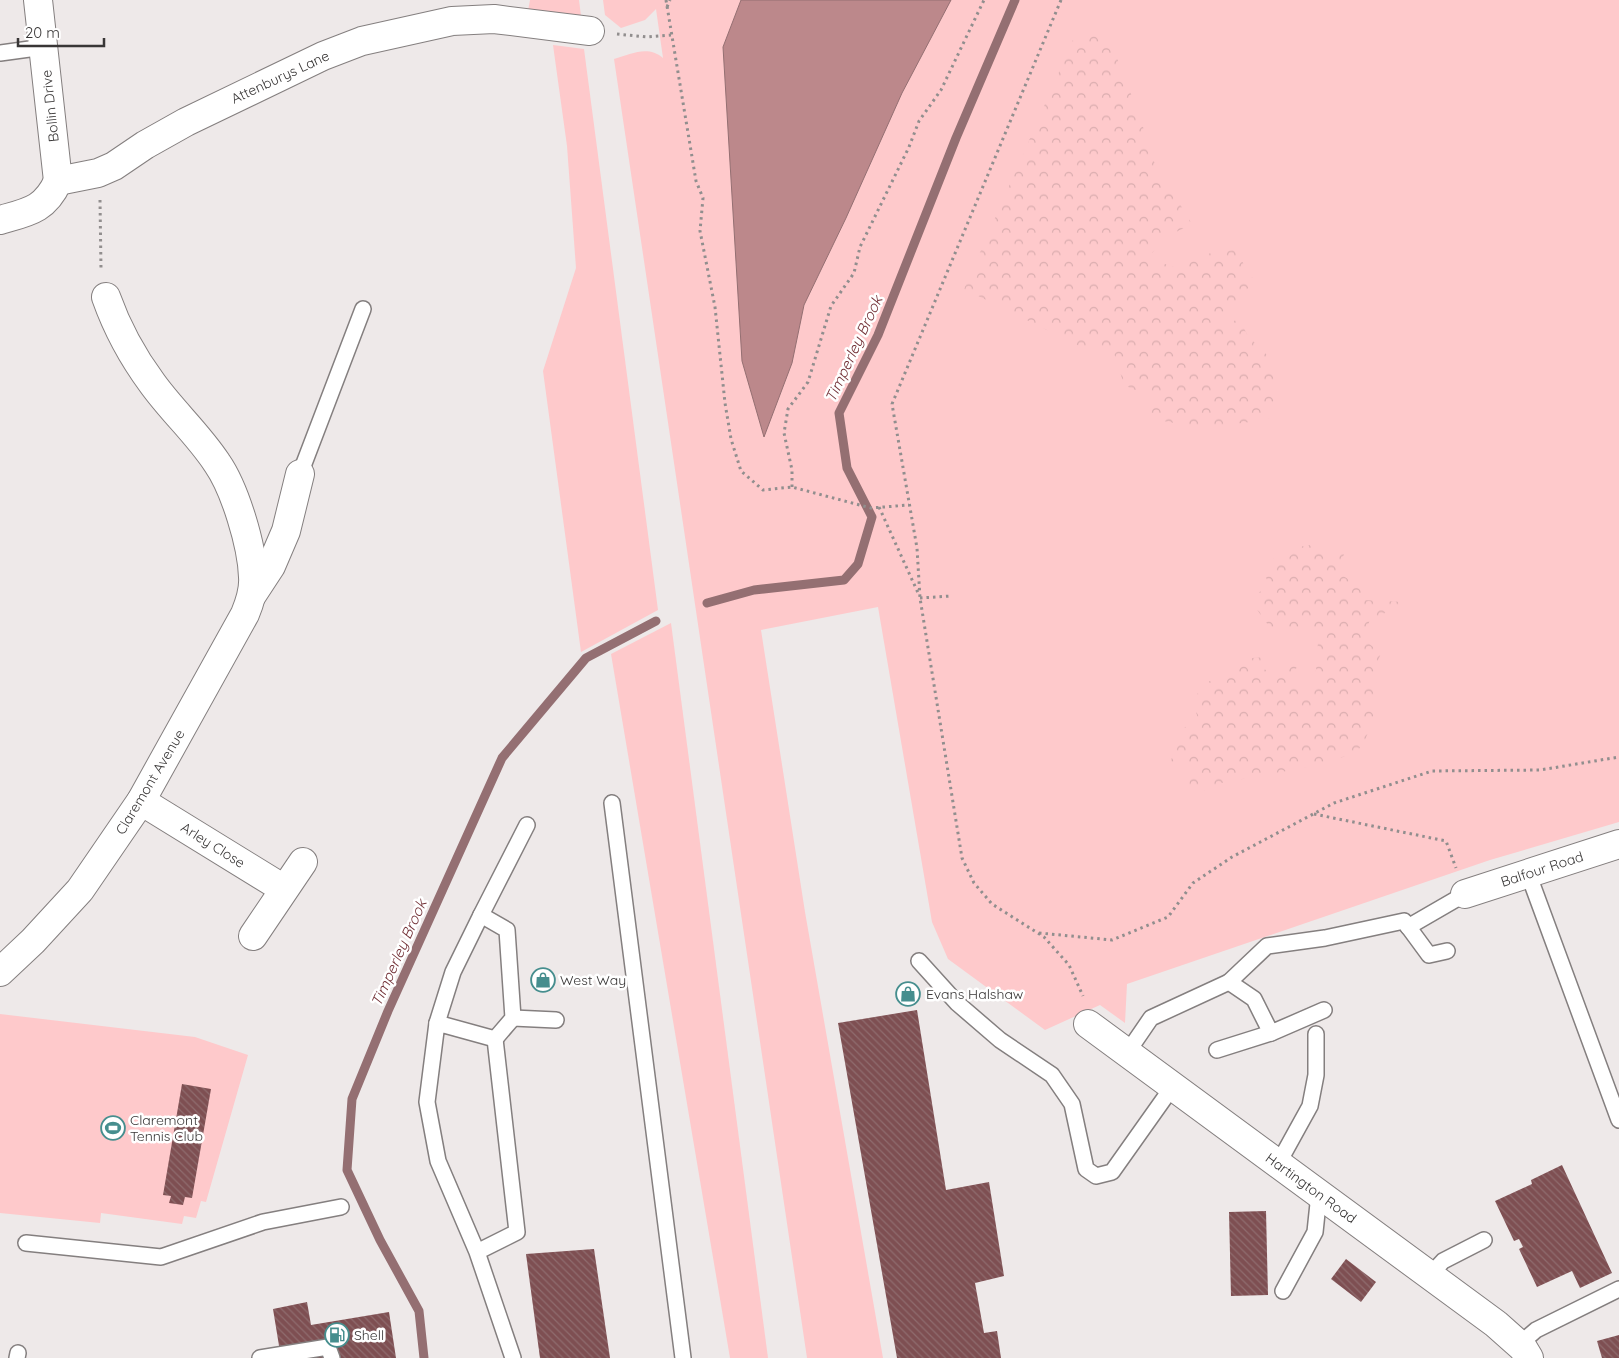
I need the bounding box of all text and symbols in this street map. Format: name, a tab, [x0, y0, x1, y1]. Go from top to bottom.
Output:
scale bar	[18, 15, 104, 47]
text: 20 m	[25, 23, 60, 42]
street label: Attenburys Lane	[228, 46, 332, 108]
street label: Bollin Drive	[37, 69, 63, 143]
water label: Timperley Brook	[821, 291, 887, 405]
street label: Claremont Avenue	[111, 726, 189, 838]
street label: Arley Close	[178, 818, 249, 872]
street label: Balfour Road	[1498, 847, 1586, 891]
water label: Timperley Brook	[366, 895, 431, 1009]
shop icon: West Way	[530, 967, 556, 993]
place label: West Way	[560, 971, 626, 989]
shop icon: Evans Halshaw	[895, 981, 921, 1007]
place label: Evans Halshaw	[926, 985, 1024, 1003]
place label: Claremont Tennis Club	[130, 1111, 203, 1145]
sports icon: Claremont Tennis Club	[100, 1115, 126, 1141]
street label: Hartington Road	[1262, 1149, 1360, 1227]
fuel station icon: Shell	[324, 1322, 350, 1348]
place label: Shell	[354, 1326, 384, 1344]

